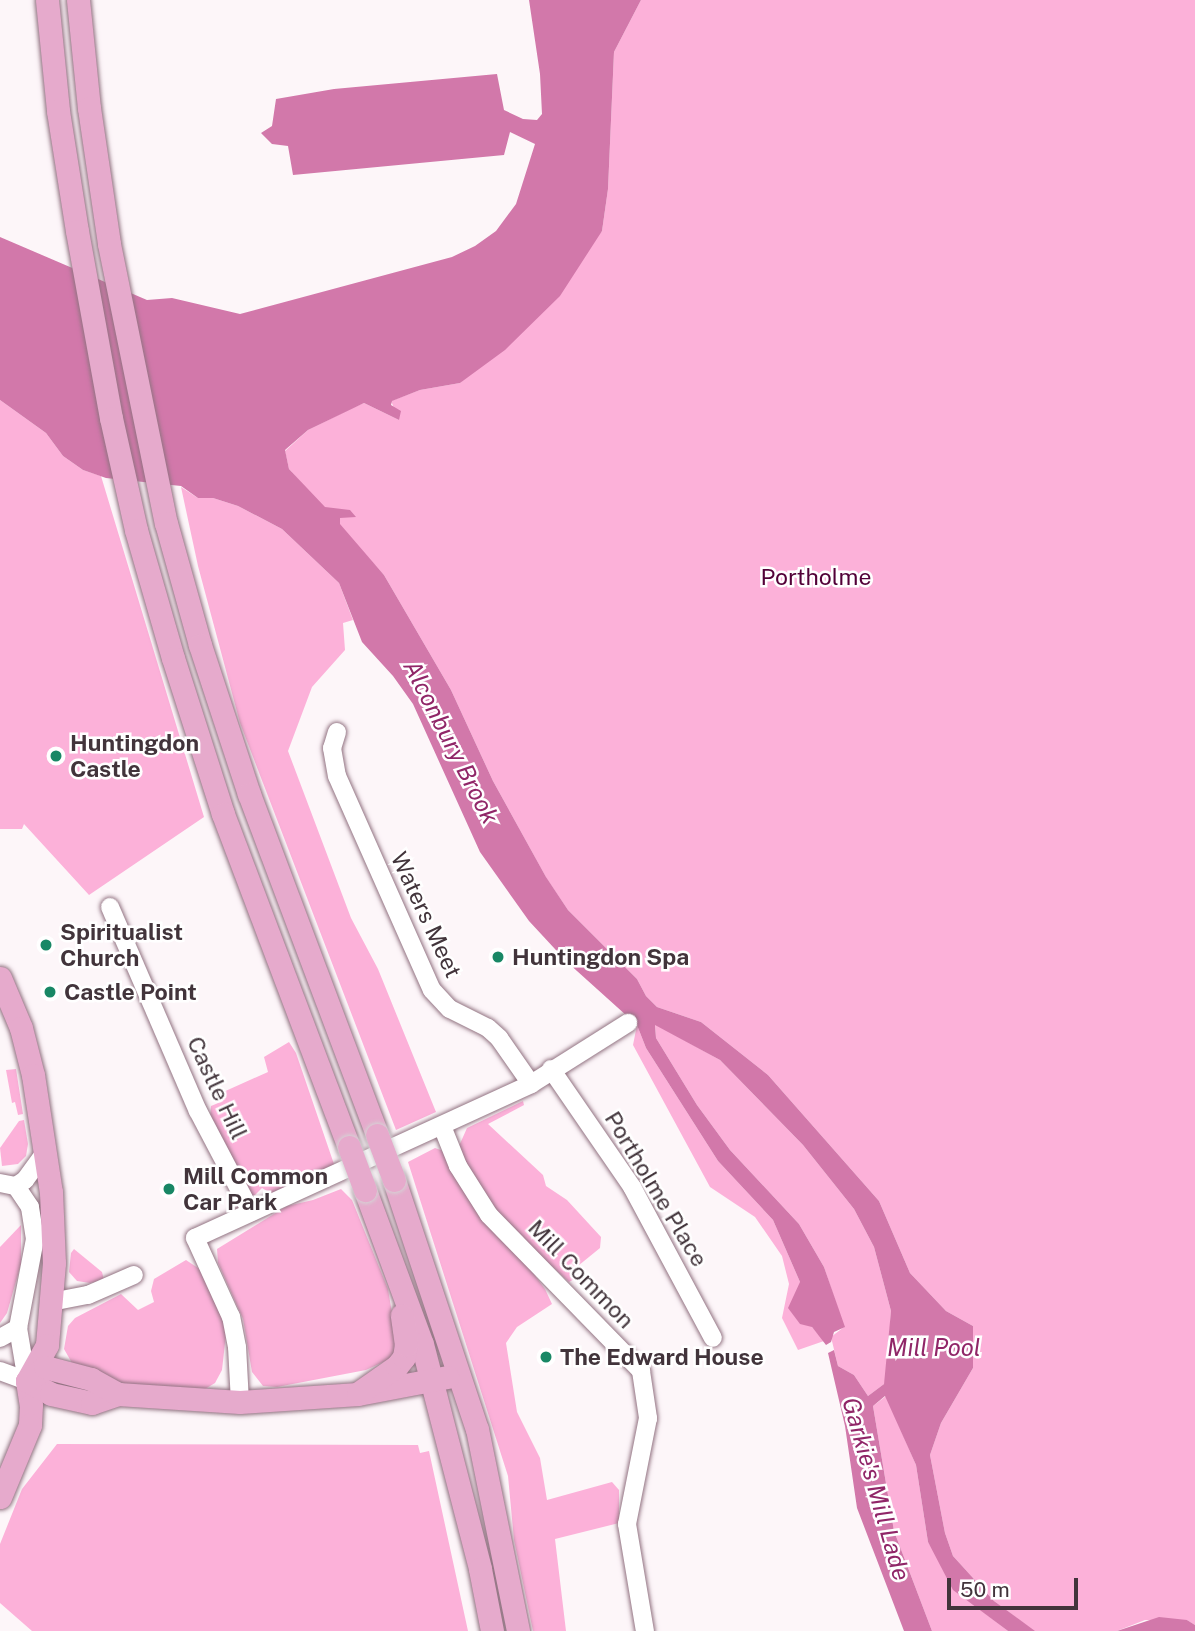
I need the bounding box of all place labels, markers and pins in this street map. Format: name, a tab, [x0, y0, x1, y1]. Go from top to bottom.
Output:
place label: Huntingdon Castle	[70, 729, 199, 783]
marker: Huntingdon Castle	[48, 748, 64, 764]
place label: Spiritualist Church	[60, 918, 183, 972]
marker: Spiritualist Church	[38, 937, 54, 953]
place label: Huntingdon Spa	[512, 943, 689, 971]
marker: Huntingdon Spa	[490, 949, 506, 965]
place label: Castle Point	[64, 978, 197, 1006]
marker: Castle Point	[42, 984, 58, 1000]
place label: Mill Common Car Park	[183, 1162, 328, 1216]
marker: Mill Common Car Park	[161, 1181, 177, 1197]
place label: The Edward House	[560, 1343, 764, 1371]
marker: The Edward House	[538, 1349, 554, 1365]

